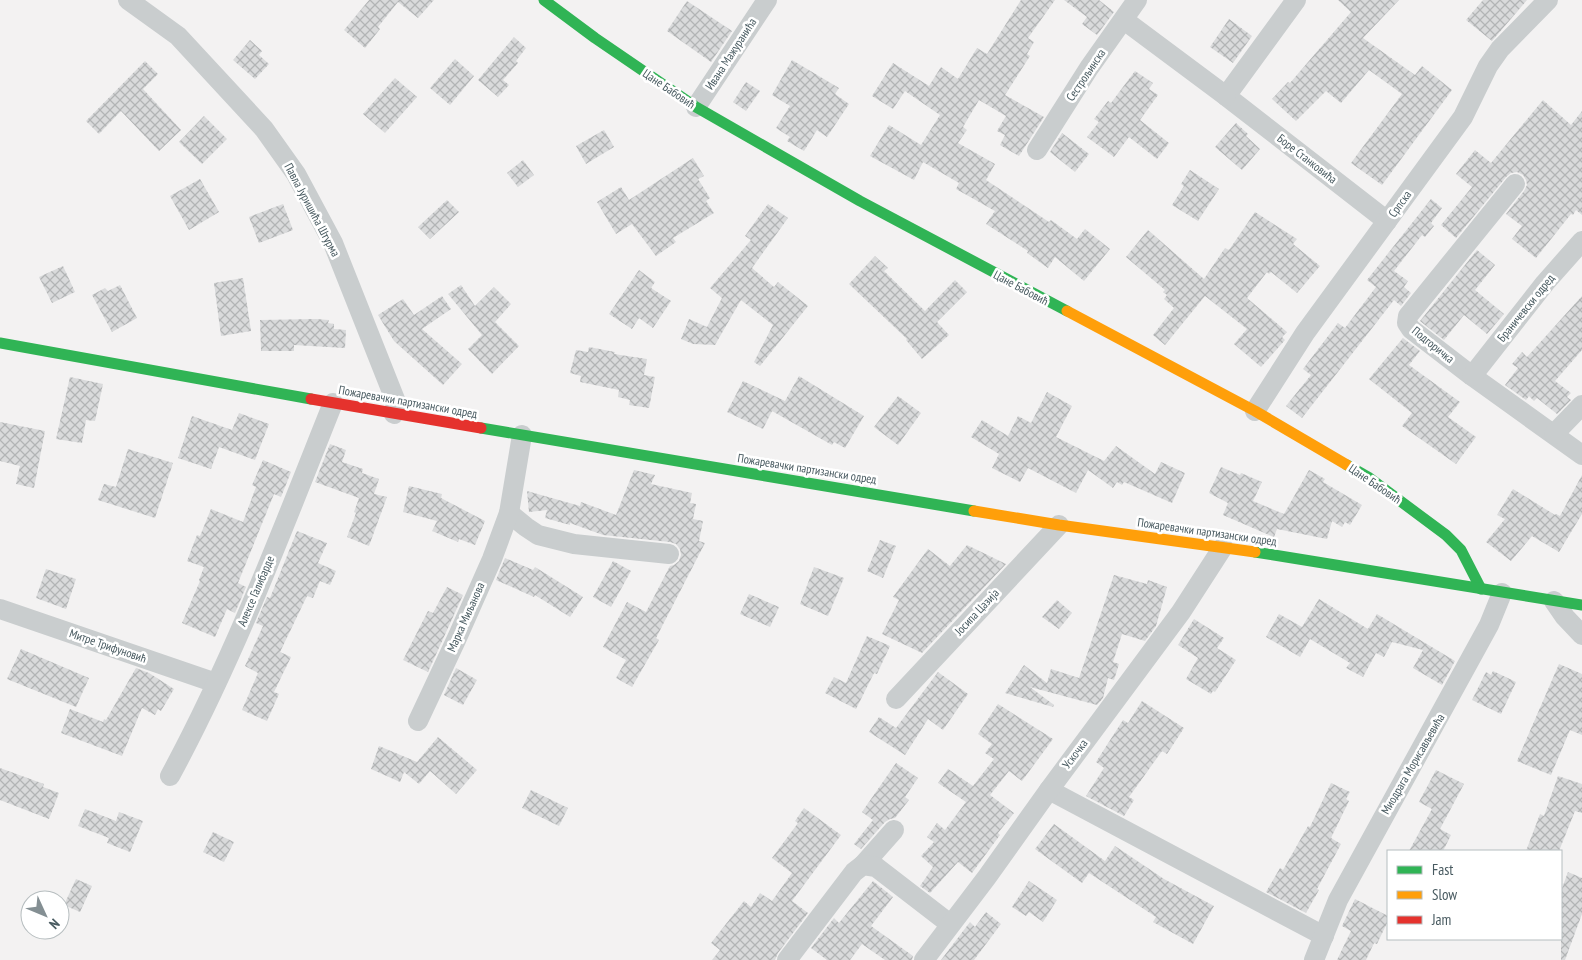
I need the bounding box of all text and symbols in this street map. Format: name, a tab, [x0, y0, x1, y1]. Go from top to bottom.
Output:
street label: Ивана Мажуранића	[702, 15, 760, 93]
street label: Сестрољинска	[1063, 46, 1109, 104]
street label: Цане Бабовић	[640, 66, 698, 112]
street label: Боре Станковића	[1274, 131, 1340, 187]
street label: Павла Јуришића Штурма	[281, 160, 344, 259]
street label: Српска	[1385, 187, 1414, 220]
street label: Цане Бабовић	[991, 267, 1051, 308]
street label: Браничевски одред	[1494, 270, 1558, 345]
street label: Подгоричка	[1409, 323, 1458, 366]
street label: Пожаревачки партизански одред	[338, 382, 479, 421]
street label: Пожаревачки партизански одред	[737, 450, 878, 487]
street label: Цане Бабовић	[1346, 461, 1404, 507]
street label: Пожаревачки партизански одред	[1136, 514, 1278, 549]
street label: Алексе Галибарде	[234, 553, 277, 628]
street label: Марка Миљанова	[444, 580, 488, 654]
street label: Јосипа Цазија	[951, 585, 1002, 639]
street label: Митре Трифуновић	[68, 625, 149, 666]
street label: Миодрага Морисављевића	[1378, 711, 1448, 817]
street label: Ускочка	[1059, 736, 1091, 771]
legend	[1387, 850, 1562, 940]
text: Fast	[1432, 860, 1453, 879]
text: Slow	[1432, 885, 1457, 904]
north arrow	[20, 890, 70, 940]
text: Jam	[1431, 910, 1451, 929]
text: N	[45, 915, 63, 933]

